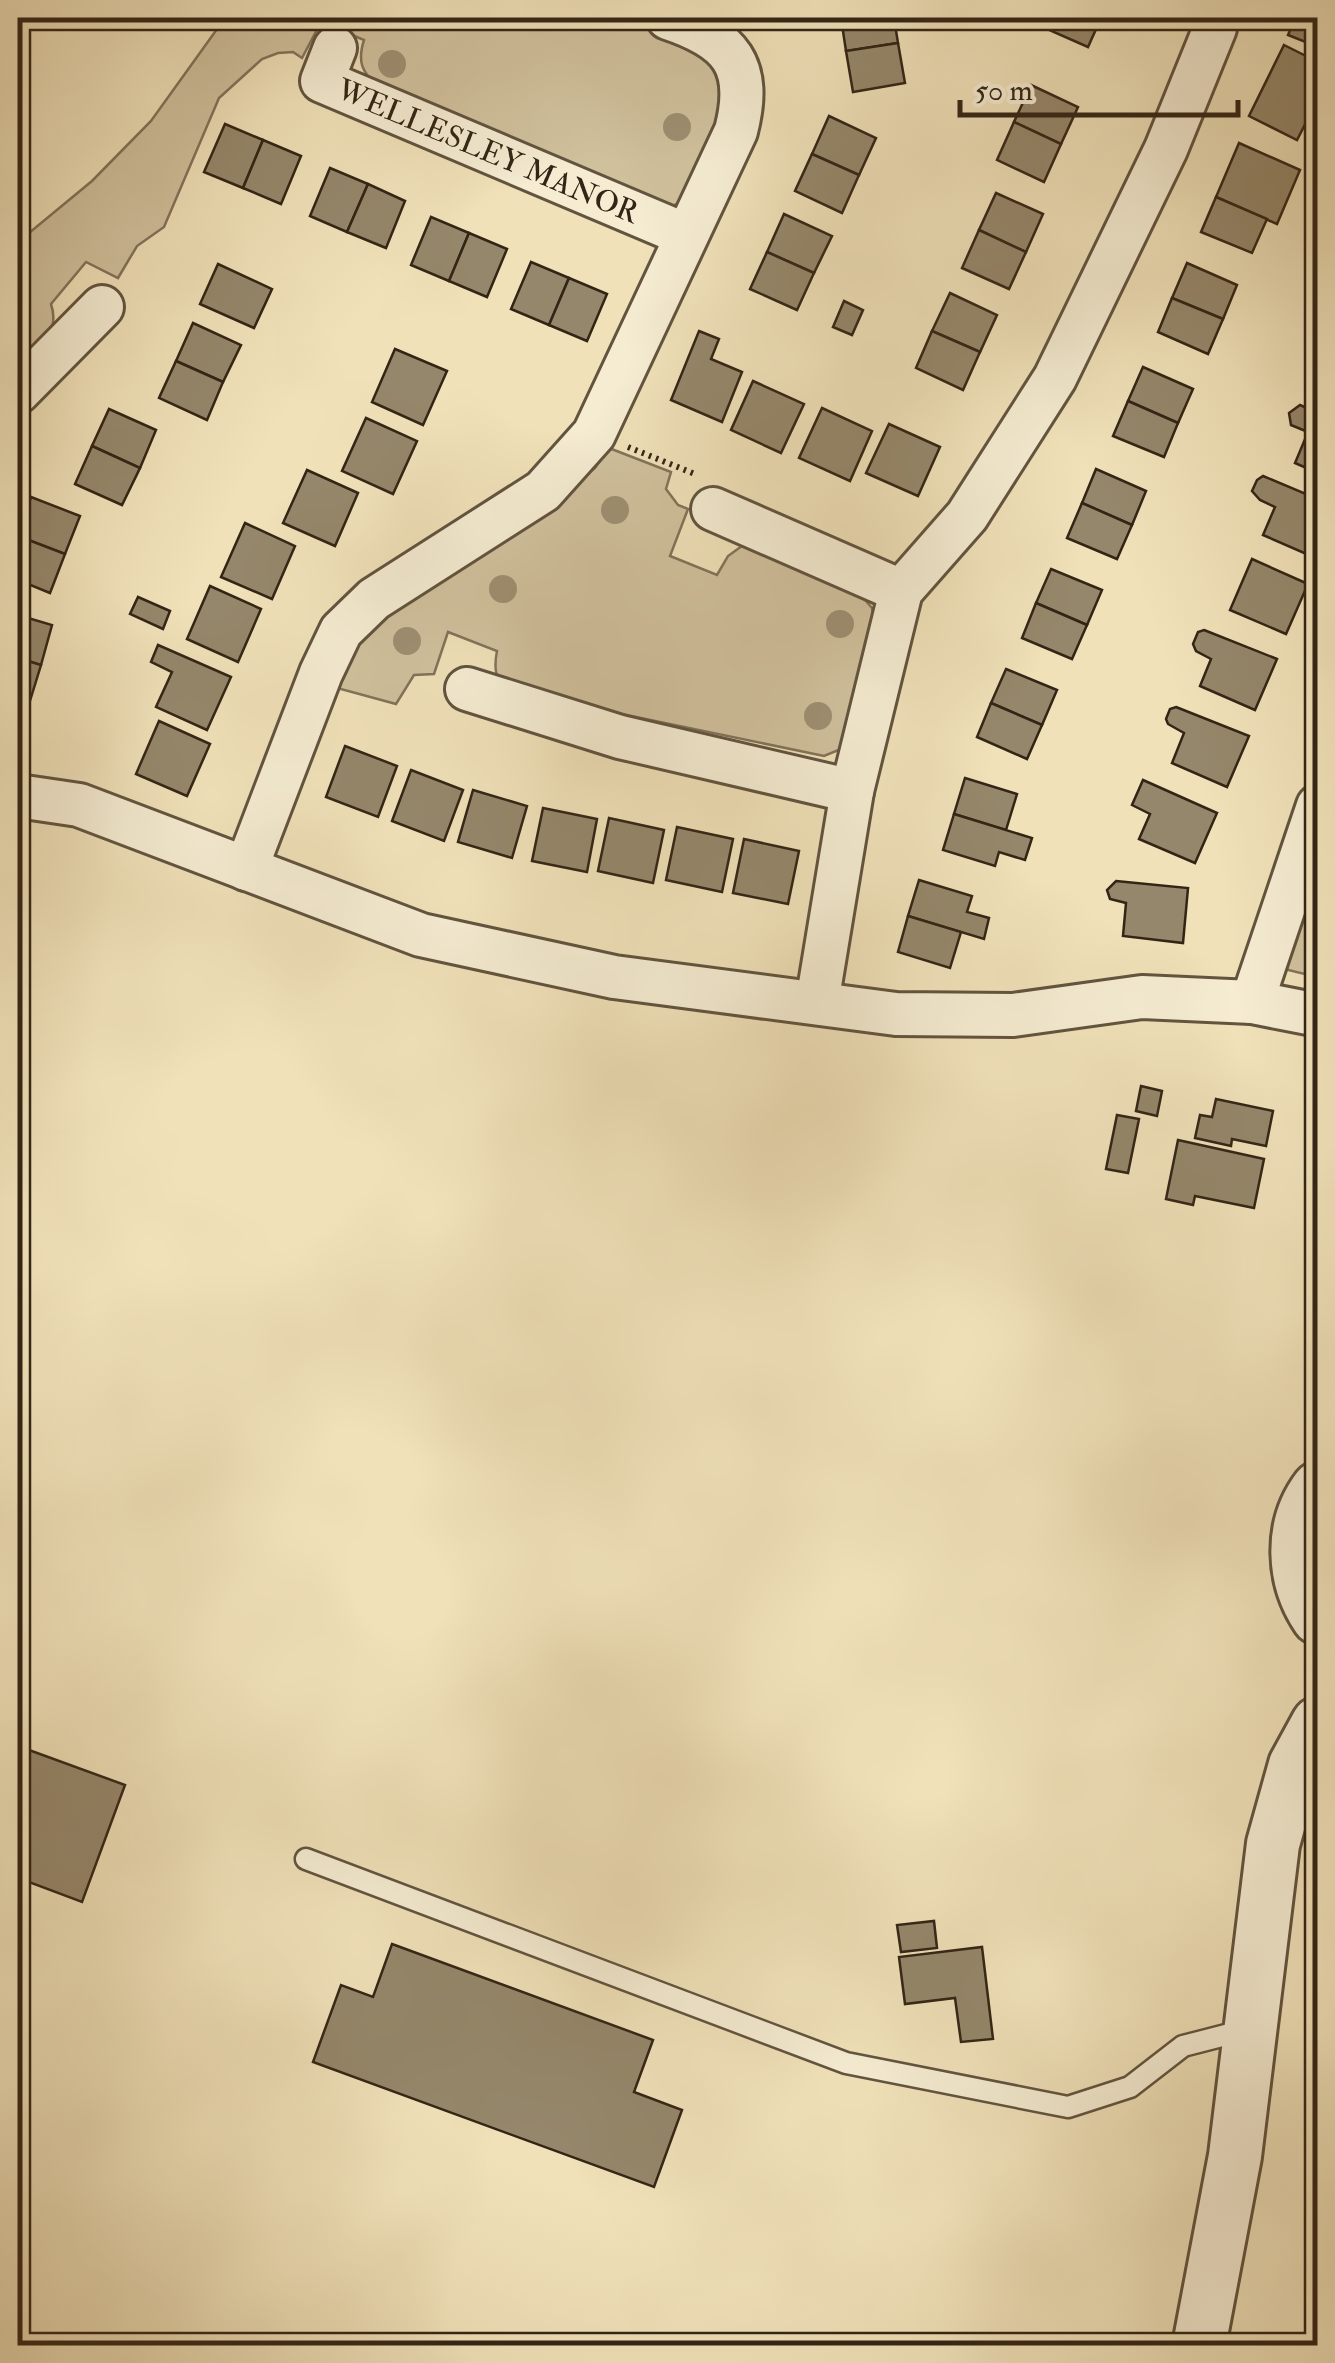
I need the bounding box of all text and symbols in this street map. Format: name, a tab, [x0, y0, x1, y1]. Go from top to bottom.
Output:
scale bar	[960, 55, 1238, 117]
street label: WELLESLEY MANOR	[330, 71, 646, 232]
text: 50 m	[975, 72, 1033, 109]

